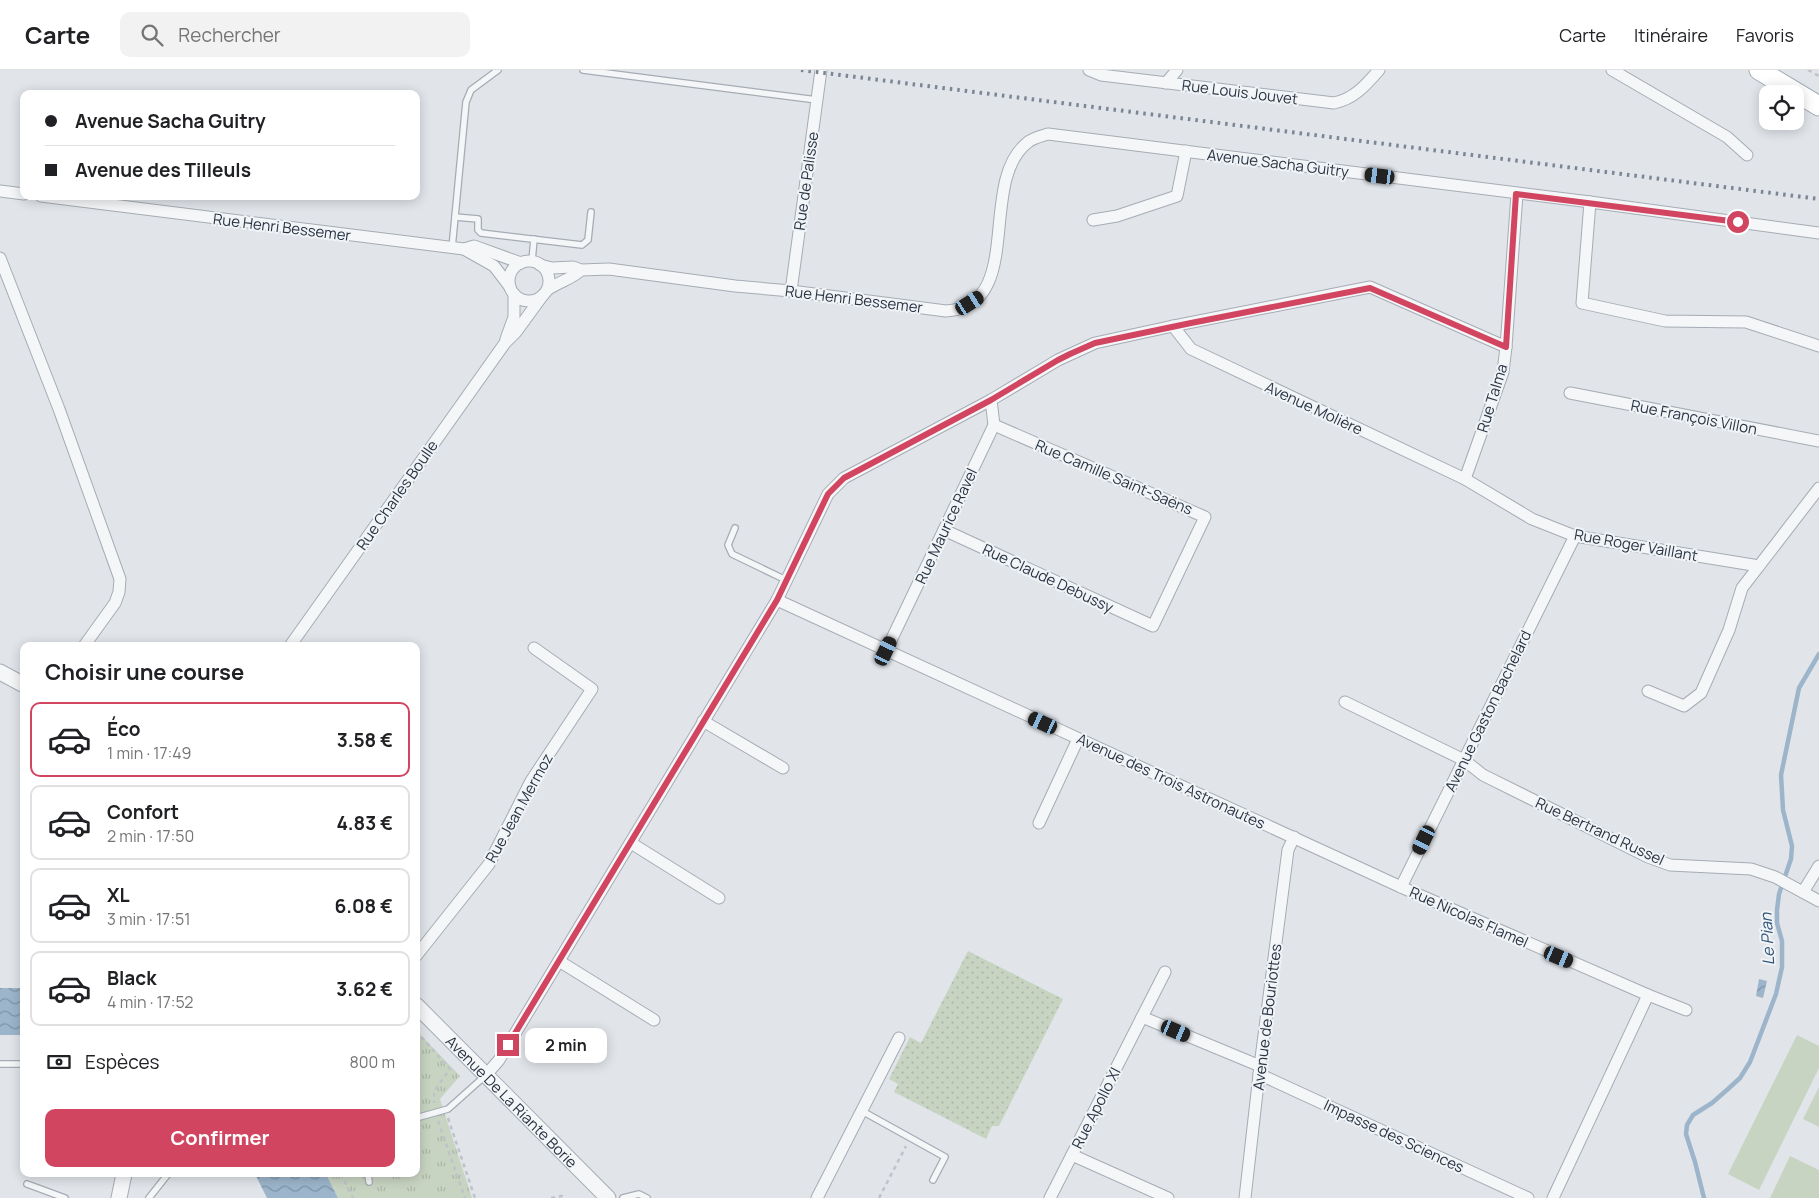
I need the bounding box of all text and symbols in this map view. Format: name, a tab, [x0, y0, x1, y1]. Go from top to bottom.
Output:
search box	[120, 12, 470, 57]
text: Carte	[25, 18, 90, 51]
icon: search	[138, 21, 166, 49]
text: Rechercher	[178, 22, 281, 48]
text: Carte	[1559, 23, 1606, 47]
text: Itinéraire	[1634, 23, 1708, 47]
text: Favoris	[1736, 23, 1794, 47]
street label: Rue Louis Jouvet	[1181, 74, 1299, 110]
map controls	[1759, 85, 1804, 130]
button: locate	[1759, 85, 1804, 130]
text: Avenue Sacha Guitry	[75, 108, 266, 134]
street label: Rue de Palisse	[789, 130, 823, 232]
street label: Avenue Sacha Guitry	[1206, 144, 1350, 182]
text: Avenue des Tilleuls	[75, 157, 251, 183]
car	[1364, 167, 1395, 185]
street label: Rue Henri Bessemer	[212, 208, 353, 246]
route start	[1727, 211, 1749, 233]
street label: Rue Henri Bessemer	[784, 280, 925, 318]
car	[953, 289, 986, 317]
street label: Rue Talma	[1472, 361, 1512, 435]
street label: Avenue Molière	[1262, 376, 1367, 440]
street label: Rue François Villon	[1629, 394, 1759, 440]
street label: Rue Camille Saint-Saëns	[1032, 434, 1196, 520]
street label: Rue Charles Boulle	[351, 436, 443, 554]
street label: Rue Maurice Ravel	[910, 465, 982, 587]
street label: Rue Roger Vaillant	[1573, 524, 1699, 566]
street label: Rue Claude Debussy	[979, 538, 1117, 618]
street label: Avenue Gaston Bachelard	[1440, 627, 1536, 795]
car	[872, 634, 899, 668]
text: Choisir une course	[45, 657, 244, 687]
car	[1026, 710, 1059, 736]
text: Éco	[107, 716, 141, 742]
icon: car	[47, 717, 92, 762]
text: 3.58 €	[337, 727, 393, 753]
street label: Avenue des Trois Astronautes	[1073, 728, 1269, 834]
text: 1 min · 17:49	[107, 742, 192, 764]
street label: Rue Jean Mermoz	[480, 750, 558, 866]
street label: Rue Bertrand Russel	[1532, 792, 1668, 870]
text: Confort	[107, 799, 179, 825]
icon: car	[47, 800, 92, 845]
text: 4.83 €	[337, 810, 393, 836]
car	[1410, 823, 1437, 857]
text: 2 min · 17:50	[107, 825, 194, 847]
street label: Rue Nicolas Flamel	[1406, 881, 1532, 953]
text: XL	[107, 882, 130, 908]
icon: car	[47, 883, 92, 928]
text: 6.08 €	[335, 893, 393, 919]
text: 3 min · 17:51	[107, 908, 190, 930]
water label: Le Pian	[1755, 912, 1779, 966]
street label: Avenue de Bouriottes	[1248, 942, 1286, 1091]
car	[1542, 944, 1575, 970]
text: Black	[107, 965, 156, 991]
icon: car	[47, 966, 92, 1011]
text: 3.62 €	[336, 976, 393, 1002]
text: 4 min · 17:52	[107, 991, 193, 1013]
car	[1159, 1018, 1192, 1044]
callout: 2 min	[526, 1028, 608, 1062]
street label: Avenue De La Riante Borie	[441, 1031, 583, 1172]
route end	[497, 1034, 519, 1056]
text: 2 min	[545, 1034, 587, 1056]
icon: cash	[45, 1048, 73, 1076]
text: Espèces	[85, 1049, 159, 1075]
text: 800 m	[349, 1051, 395, 1073]
street label: Rue Apollo XI	[1066, 1064, 1126, 1152]
street label: Impasse des Sciences	[1320, 1094, 1468, 1178]
button: Confirmer	[45, 1109, 395, 1167]

